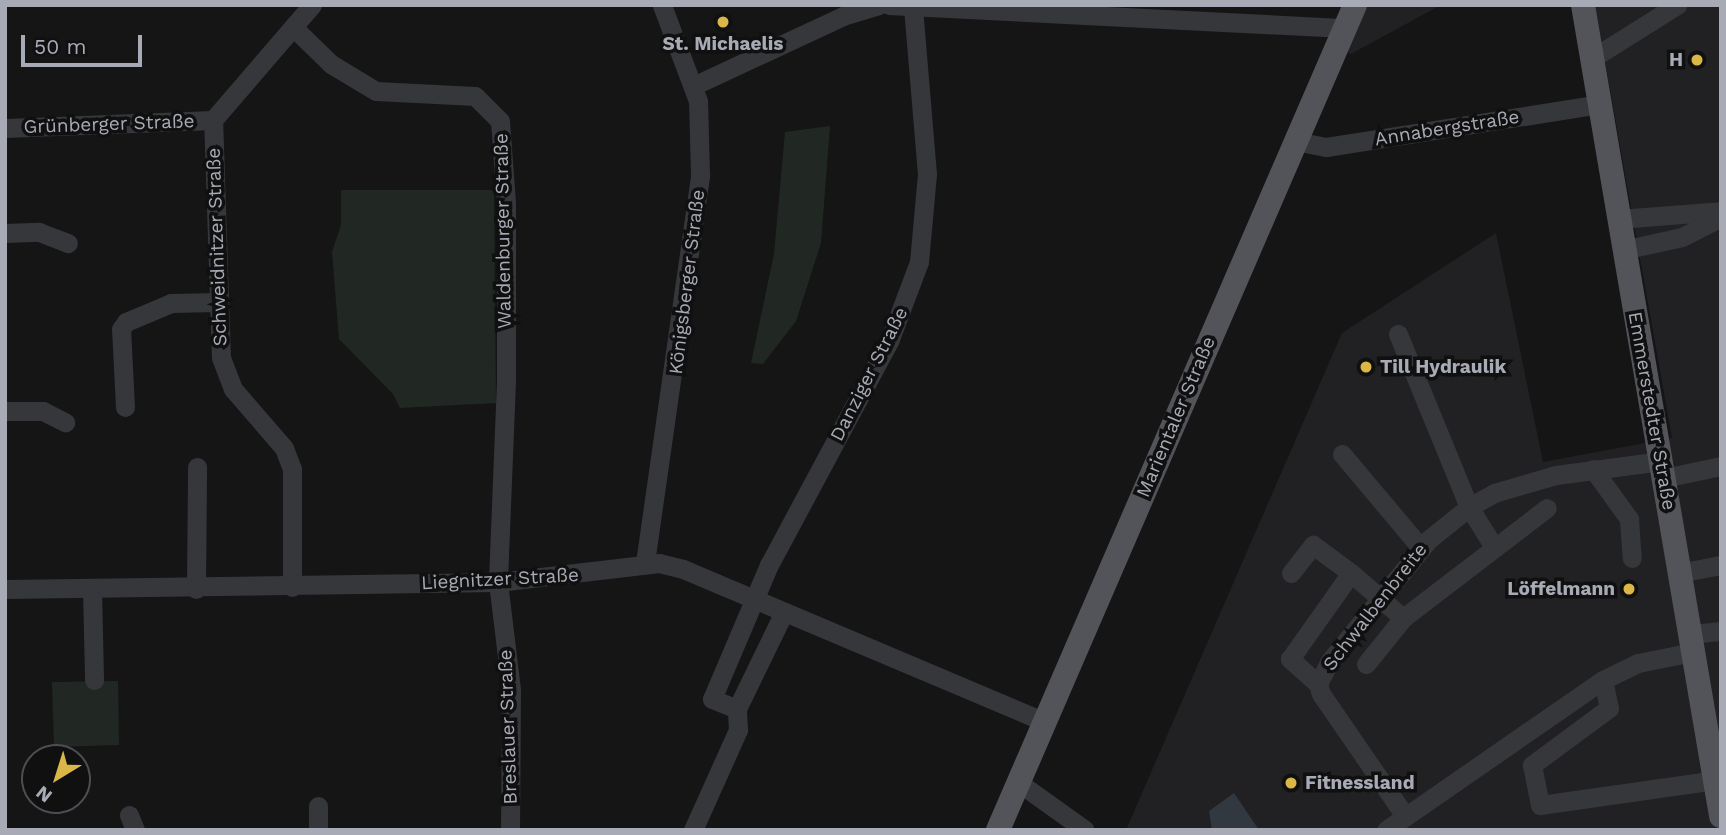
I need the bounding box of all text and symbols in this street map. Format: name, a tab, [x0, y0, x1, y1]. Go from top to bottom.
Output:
marker: St. Michaelis	[715, 14, 731, 30]
scale bar	[24, 21, 145, 65]
place label: St. Michaelis	[663, 33, 783, 55]
text: 50 m	[34, 34, 86, 59]
place label: H	[1669, 49, 1683, 71]
marker: H	[1689, 52, 1705, 68]
street label: Annabergstraße	[1373, 105, 1521, 151]
street label: Grünberger Straße	[23, 110, 195, 138]
street label: Waldenburger Straße	[490, 133, 516, 329]
street label: Schweidnitzer Straße	[202, 147, 232, 347]
street label: Königsberger Straße	[664, 188, 710, 376]
street label: Danziger Straße	[825, 303, 913, 445]
street label: Emmerstedter Straße	[1623, 310, 1681, 512]
street label: Marientaler Straße	[1132, 333, 1220, 501]
place label: Till Hydraulik	[1380, 356, 1506, 378]
marker: Till Hydraulik	[1358, 359, 1374, 375]
street label: Schwalbenbreite	[1318, 539, 1432, 675]
street label: Liegnitzer Straße	[420, 563, 580, 595]
place label: Löffelmann	[1507, 578, 1615, 600]
marker: Löffelmann	[1621, 581, 1637, 597]
street label: Breslauer Straße	[494, 649, 522, 805]
north arrow	[21, 744, 91, 814]
place label: Fitnessland	[1305, 772, 1415, 794]
marker: Fitnessland	[1283, 775, 1299, 791]
text: N	[31, 781, 57, 808]

